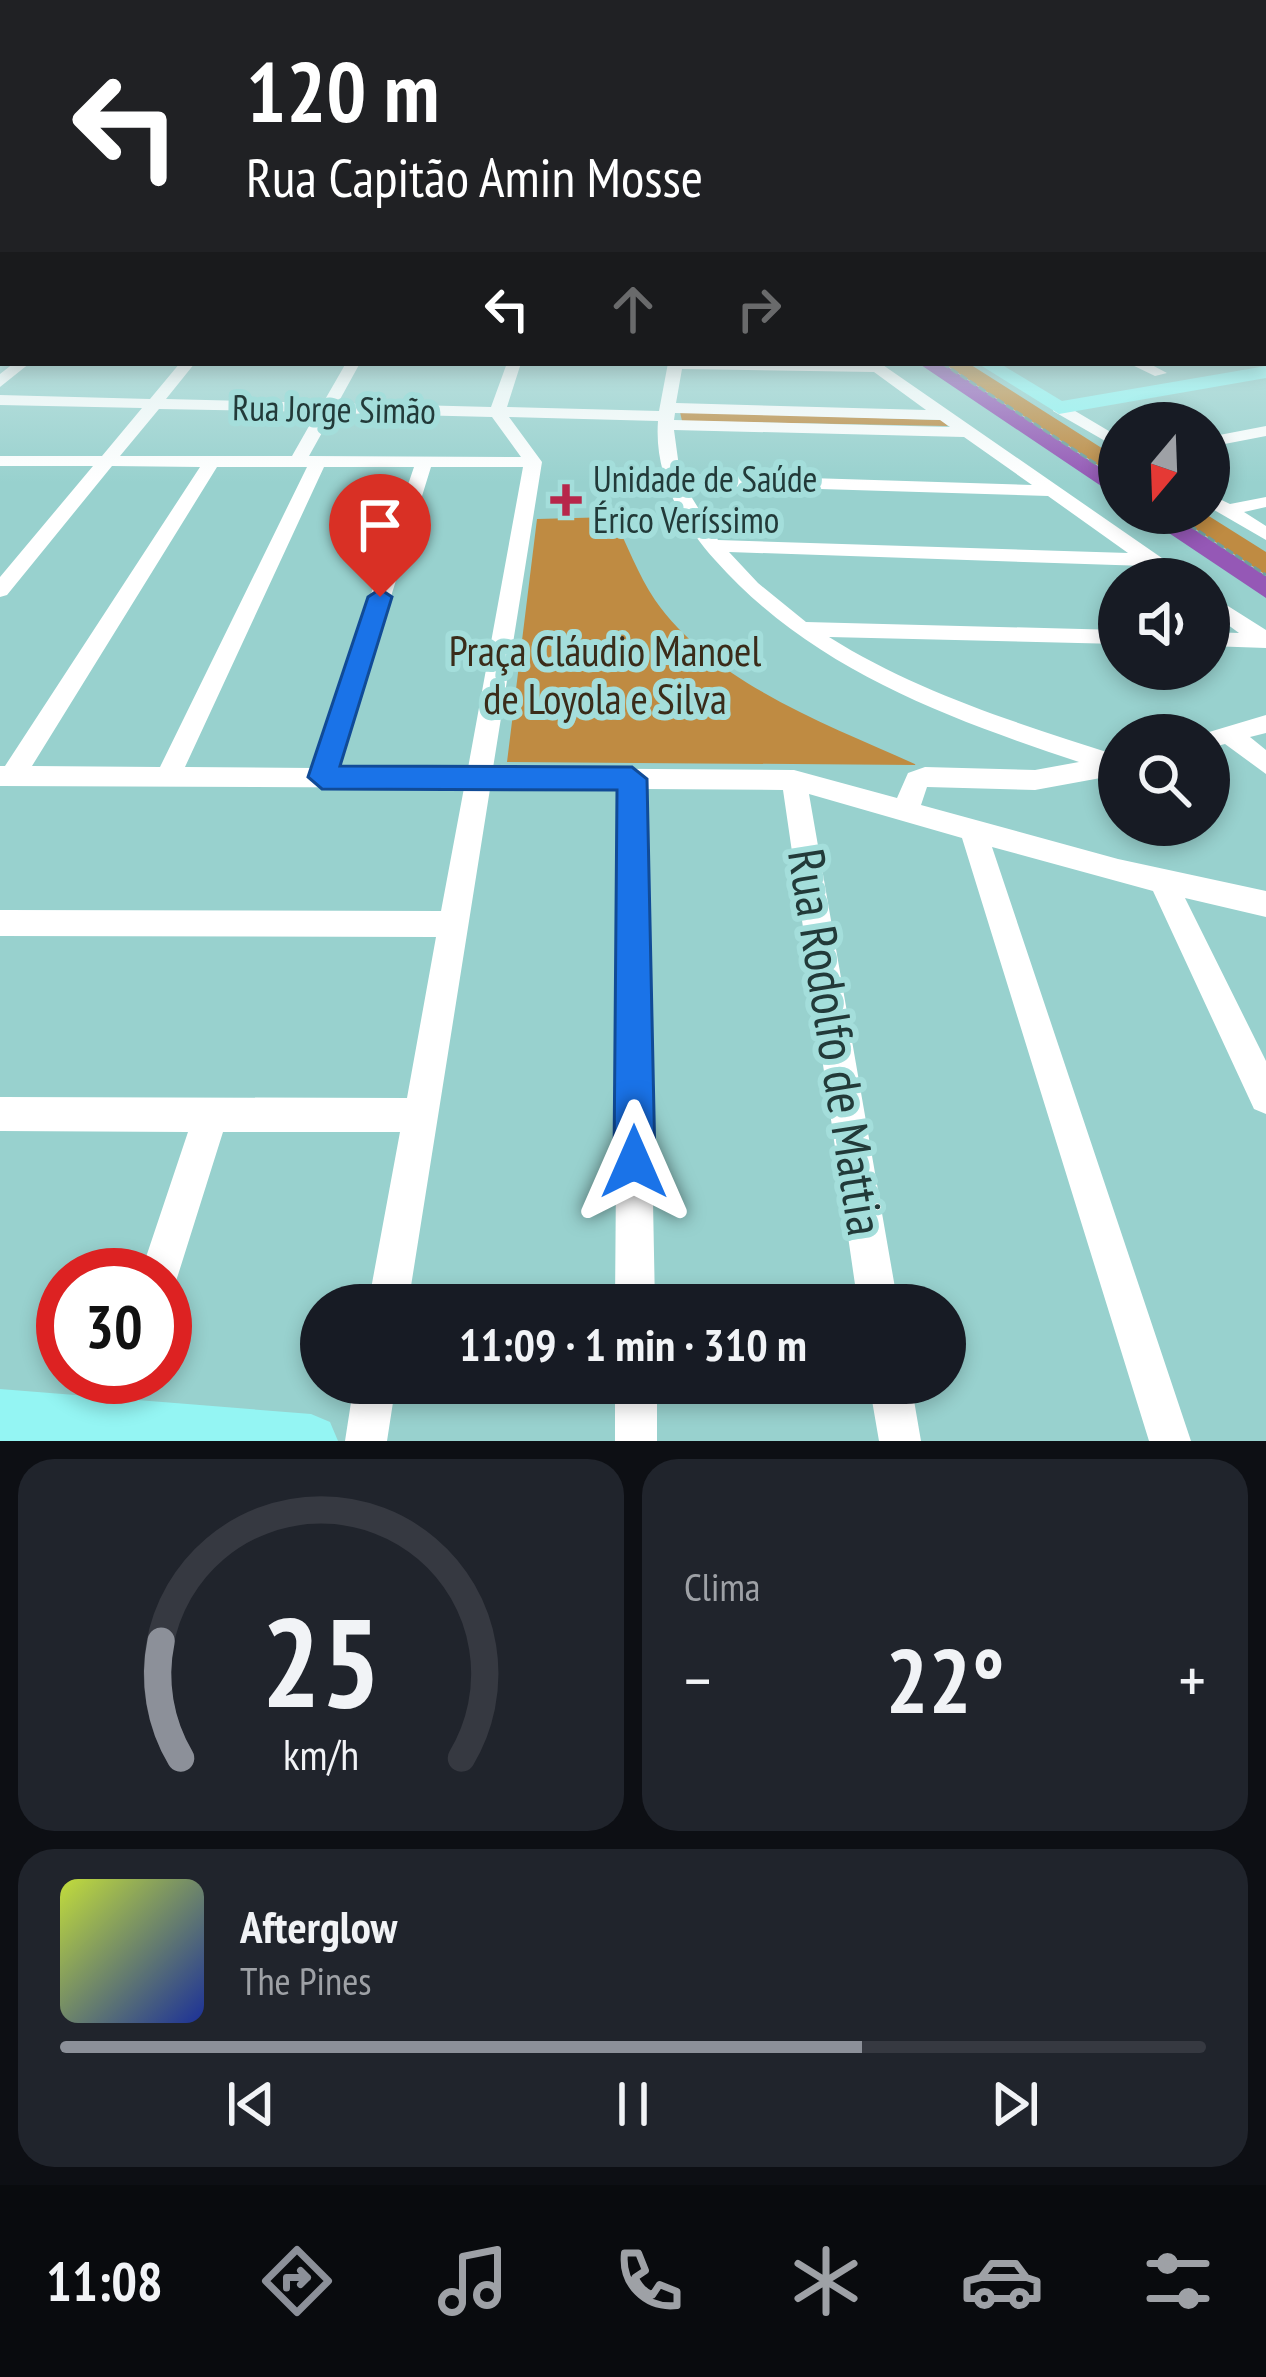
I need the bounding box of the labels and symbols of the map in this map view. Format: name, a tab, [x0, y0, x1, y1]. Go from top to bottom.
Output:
street label: Rua Jorge Simão	[232, 383, 436, 434]
north arrow	[1098, 402, 1230, 534]
place label: Unidade de Saúde Érico Veríssimo	[593, 455, 817, 543]
pin	[329, 474, 431, 597]
marker: Unidade de Saúde Érico Veríssimo	[550, 484, 582, 516]
park label: Praça Cláudio Manoel de Loyola e Silva	[449, 623, 761, 726]
street label: Rua Rodolfo de Mattia	[774, 844, 900, 1240]
position arrow	[571, 1099, 697, 1225]
speed limit sign: 30	[36, 1248, 192, 1404]

